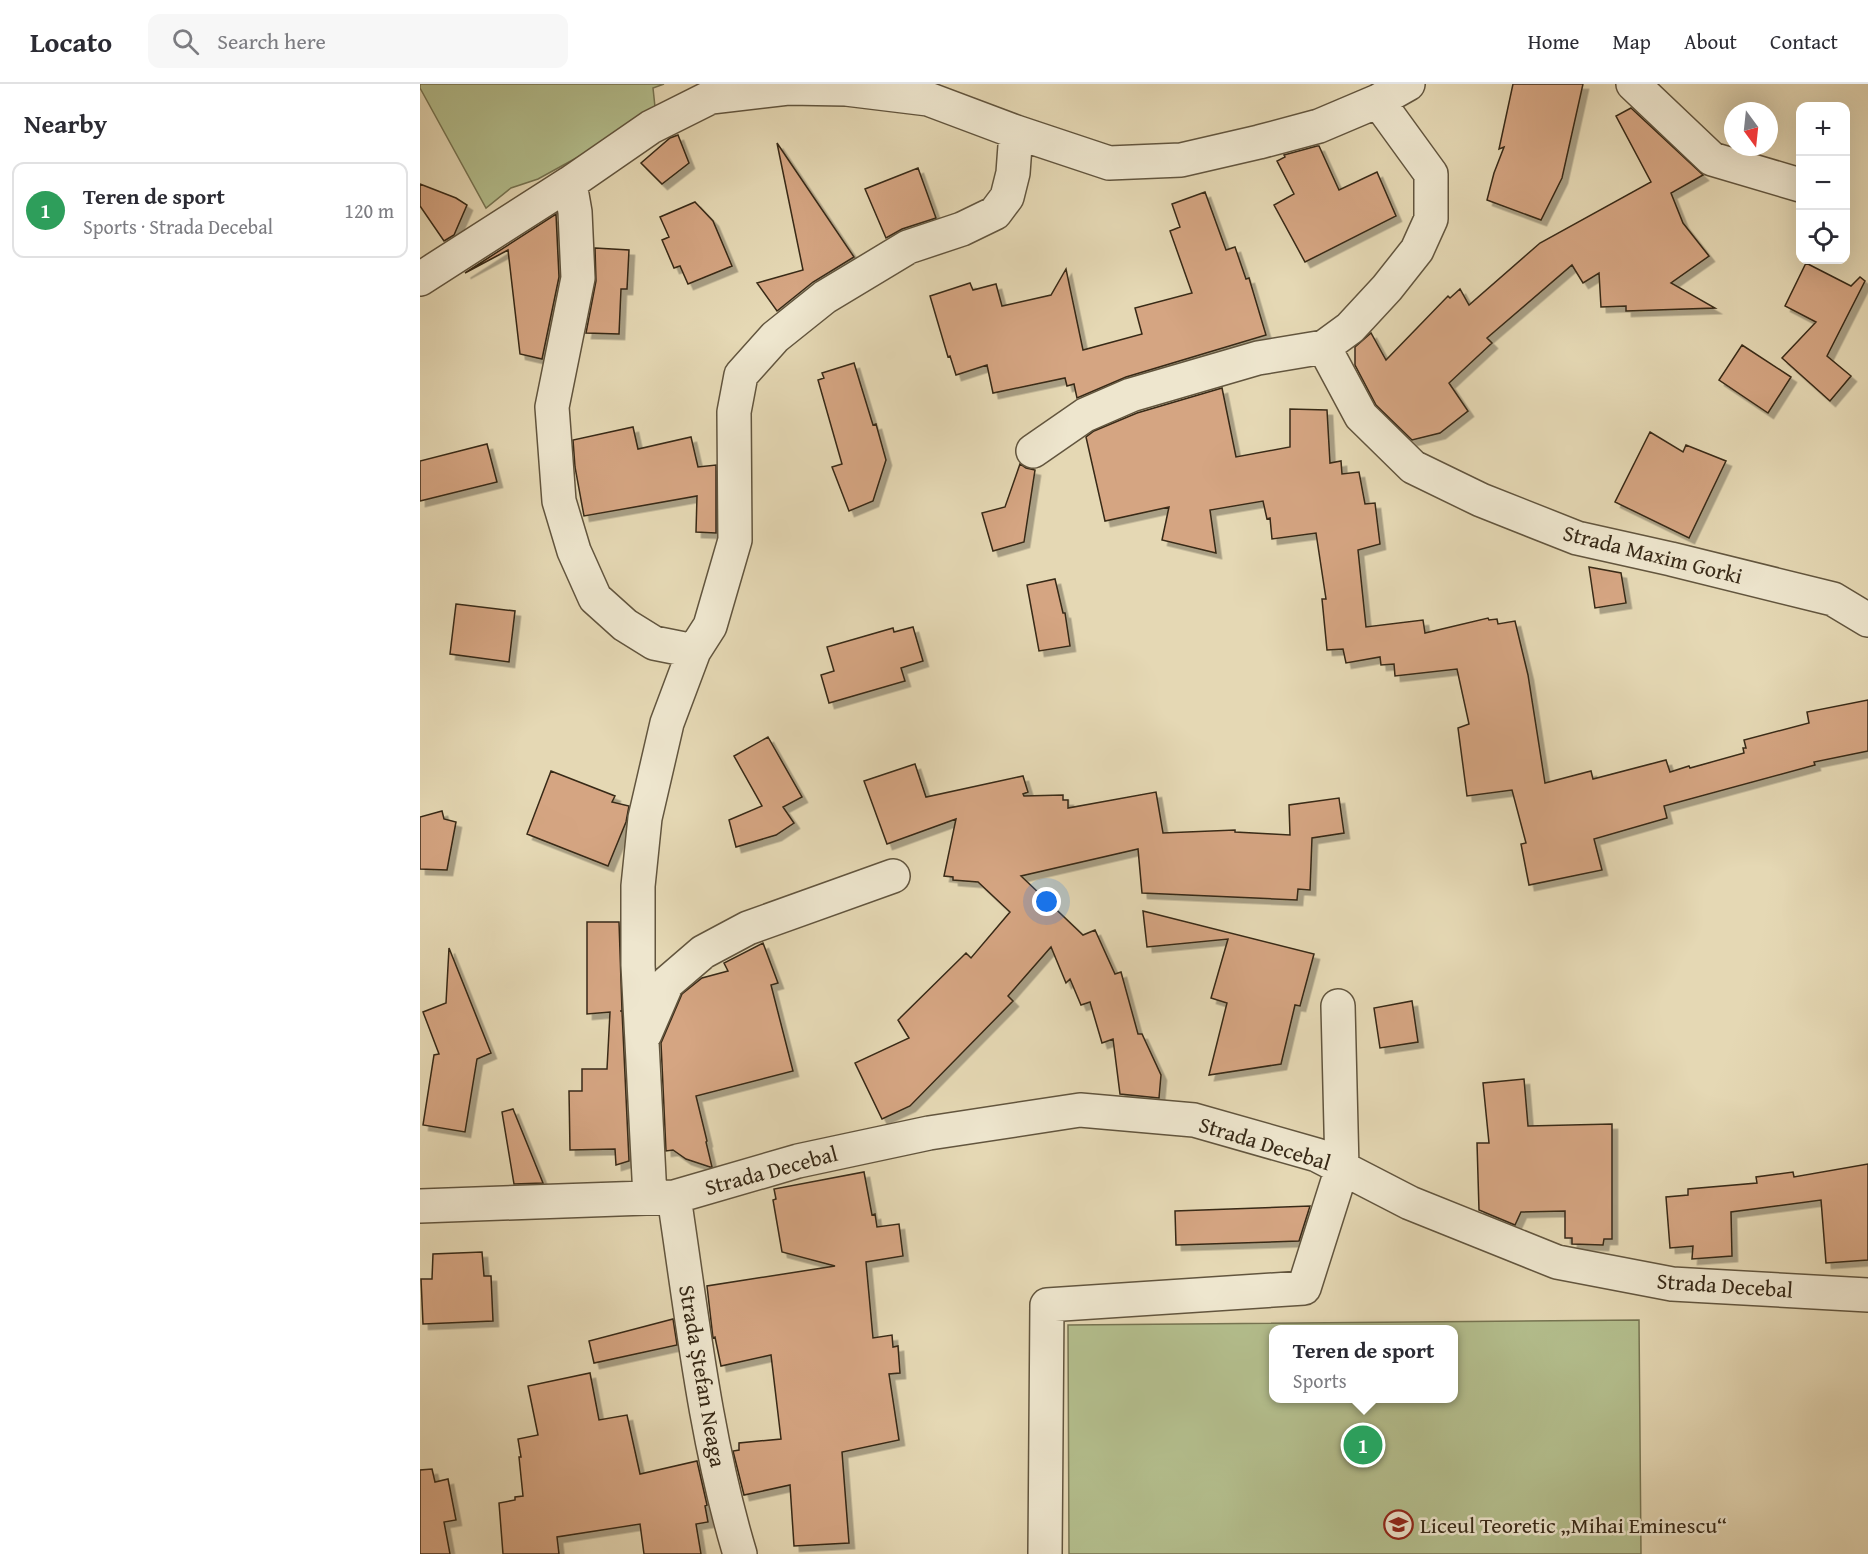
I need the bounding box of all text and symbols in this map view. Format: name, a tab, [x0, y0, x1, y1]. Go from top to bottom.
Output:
search box	[148, 14, 568, 68]
text: Locato	[30, 21, 112, 62]
icon: search	[169, 25, 202, 58]
text: Search here	[217, 25, 326, 57]
text: Home	[1528, 26, 1579, 57]
text: Map	[1612, 26, 1651, 57]
text: About	[1684, 26, 1737, 57]
text: Contact	[1770, 26, 1838, 57]
north arrow	[1724, 102, 1778, 156]
map controls	[1796, 102, 1850, 264]
button: +	[1796, 102, 1850, 156]
text: Nearby	[24, 104, 107, 143]
button: −	[1796, 156, 1850, 210]
text: Teren de sport	[83, 180, 225, 212]
text: 1	[40, 196, 51, 225]
text: 120 m	[344, 196, 394, 225]
button: locate	[1796, 210, 1850, 264]
text: Sports · Strada Decebal	[83, 212, 273, 241]
street label: Strada Maxim Gorki	[1560, 516, 1746, 592]
your location	[1032, 887, 1061, 916]
street label: Strada Decebal	[1195, 1108, 1335, 1178]
street label: Strada Decebal	[701, 1137, 841, 1203]
street label: Strada Decebal	[1656, 1264, 1794, 1306]
street label: Strada Ștefan Neaga	[671, 1282, 735, 1470]
popup	[1269, 1325, 1458, 1403]
text: Teren de sport	[1293, 1334, 1434, 1366]
text: Sports	[1293, 1366, 1347, 1395]
pin: 1	[1344, 1422, 1382, 1468]
school or university icon: Liceul Teoretic „Mihai Eminescu“	[1383, 1509, 1415, 1541]
place label: Liceul Teoretic „Mihai Eminescu“	[1420, 1509, 1727, 1541]

